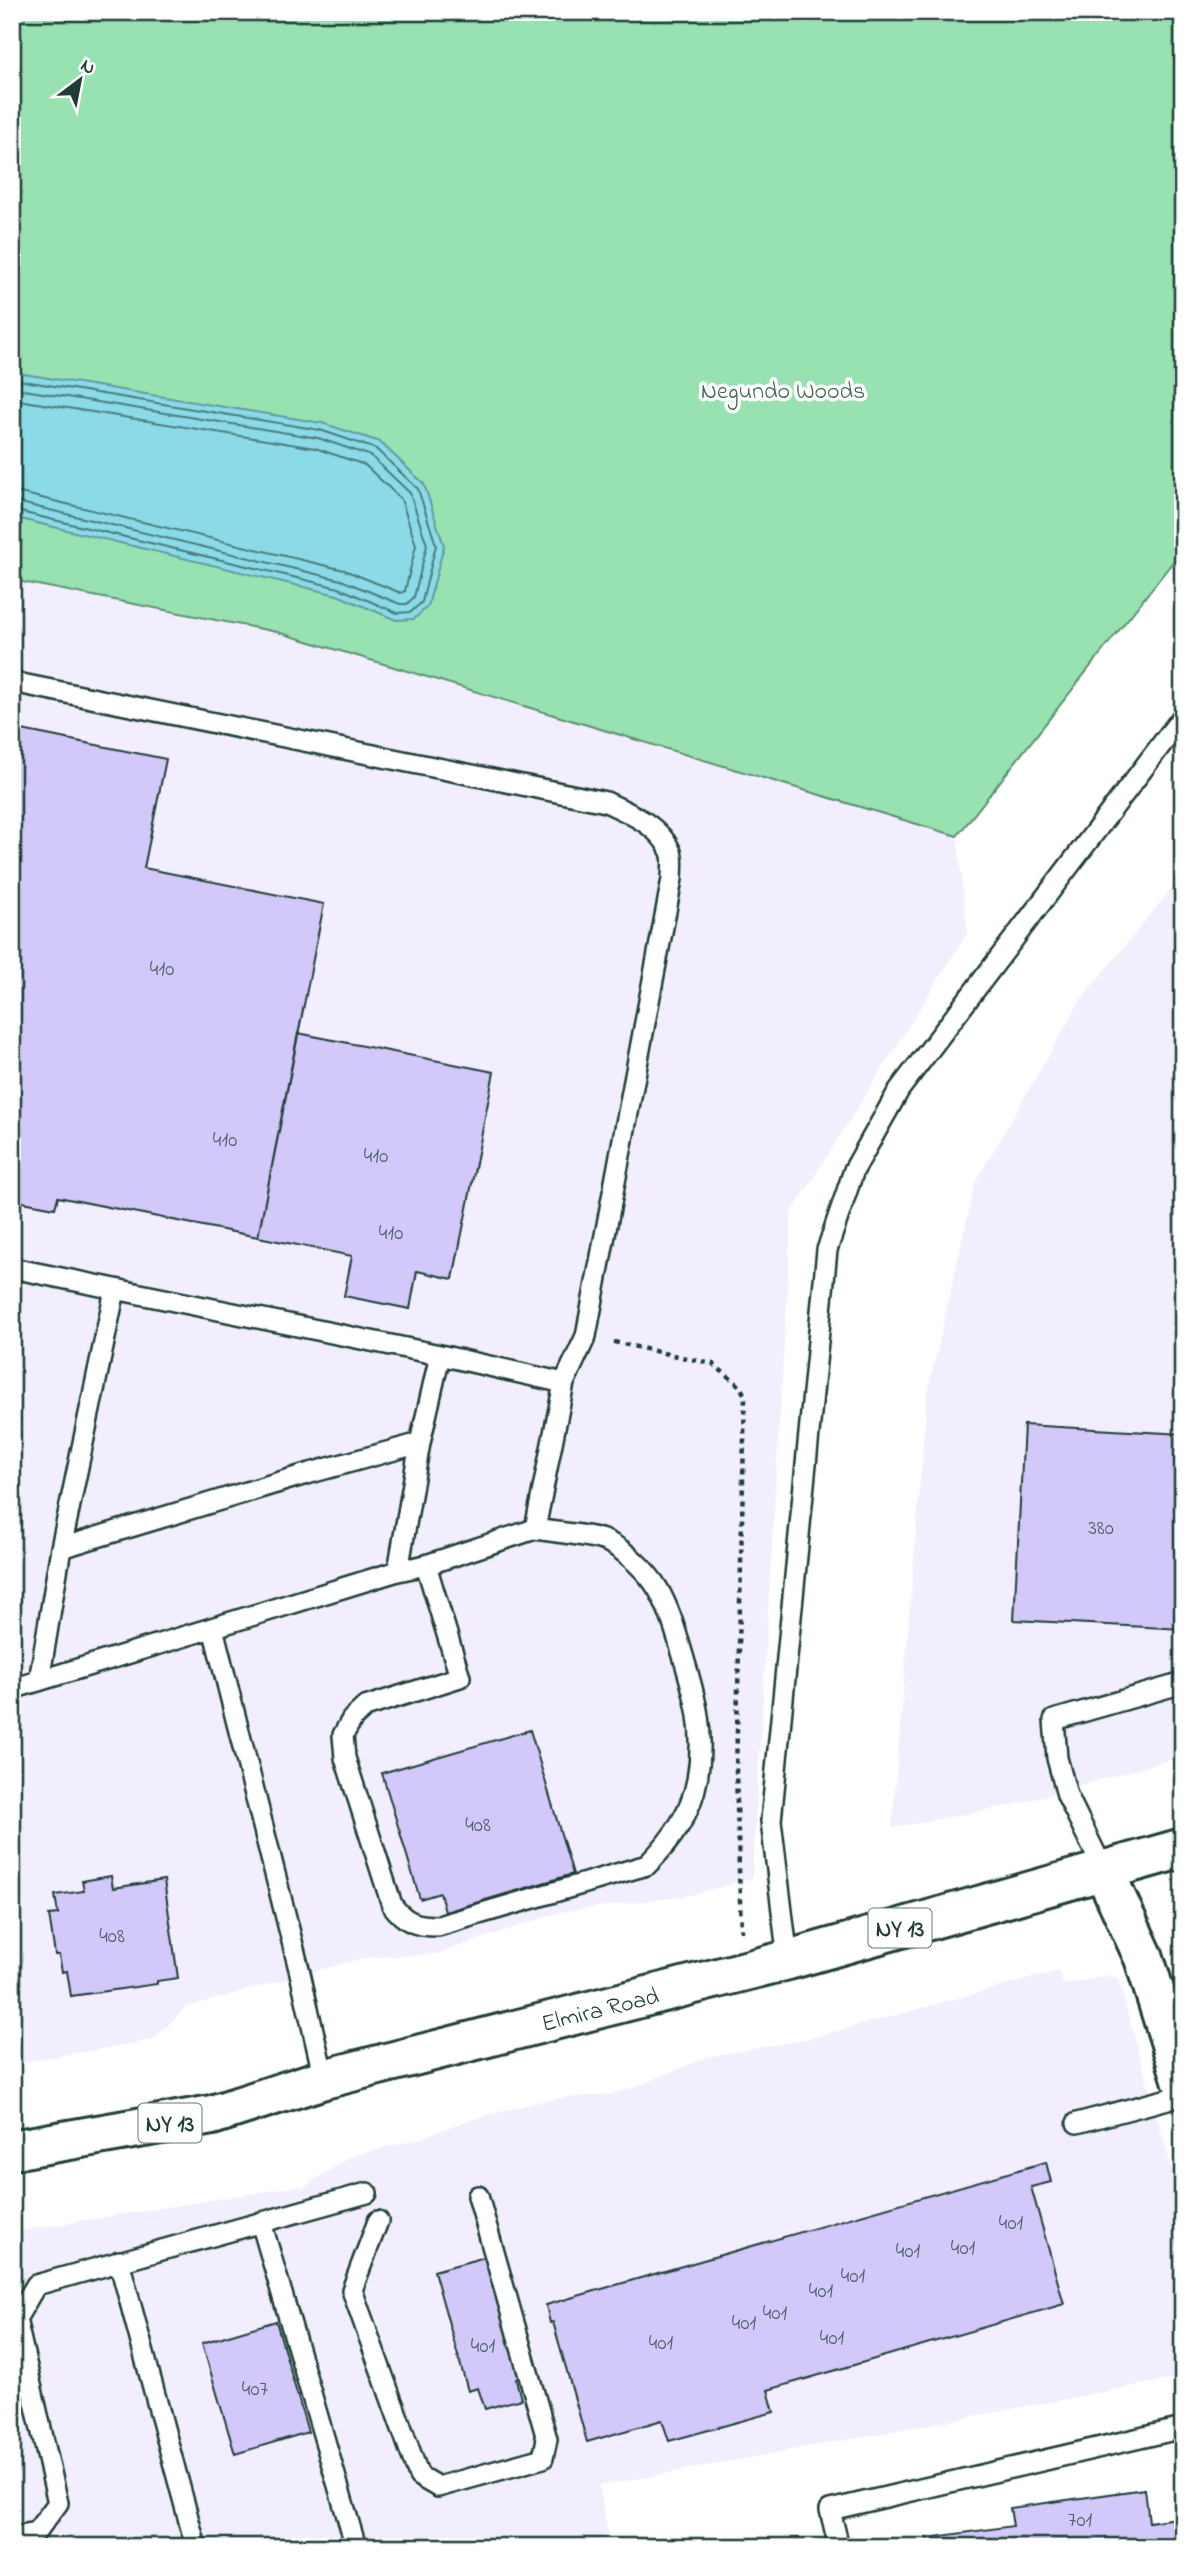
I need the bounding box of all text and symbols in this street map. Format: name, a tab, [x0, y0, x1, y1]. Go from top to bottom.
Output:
north arrow	[46, 46, 116, 116]
text: N	[75, 53, 100, 83]
park label: Negundo Woods	[701, 375, 865, 410]
house number: 410	[150, 955, 174, 985]
house number: 410	[213, 1126, 237, 1156]
house number: 410	[364, 1142, 388, 1172]
house number: 410	[379, 1219, 403, 1249]
house number: 380	[1088, 1514, 1114, 1544]
house number: 408	[465, 1811, 491, 1841]
road number: NY 13	[869, 1909, 932, 1948]
house number: 408	[99, 1922, 125, 1952]
street label: Elmira Road	[538, 1980, 664, 2043]
road number: NY 13	[138, 2104, 202, 2142]
house number: 401	[999, 2209, 1024, 2239]
house number: 401	[951, 2234, 976, 2264]
house number: 401	[896, 2237, 921, 2267]
house number: 401	[841, 2262, 866, 2292]
house number: 401	[809, 2277, 834, 2307]
house number: 401	[763, 2299, 788, 2329]
house number: 401	[732, 2309, 757, 2339]
house number: 401	[820, 2324, 845, 2354]
house number: 401	[649, 2329, 674, 2359]
house number: 401	[471, 2332, 496, 2362]
house number: 407	[242, 2375, 269, 2405]
house number: 701	[1068, 2506, 1093, 2536]

